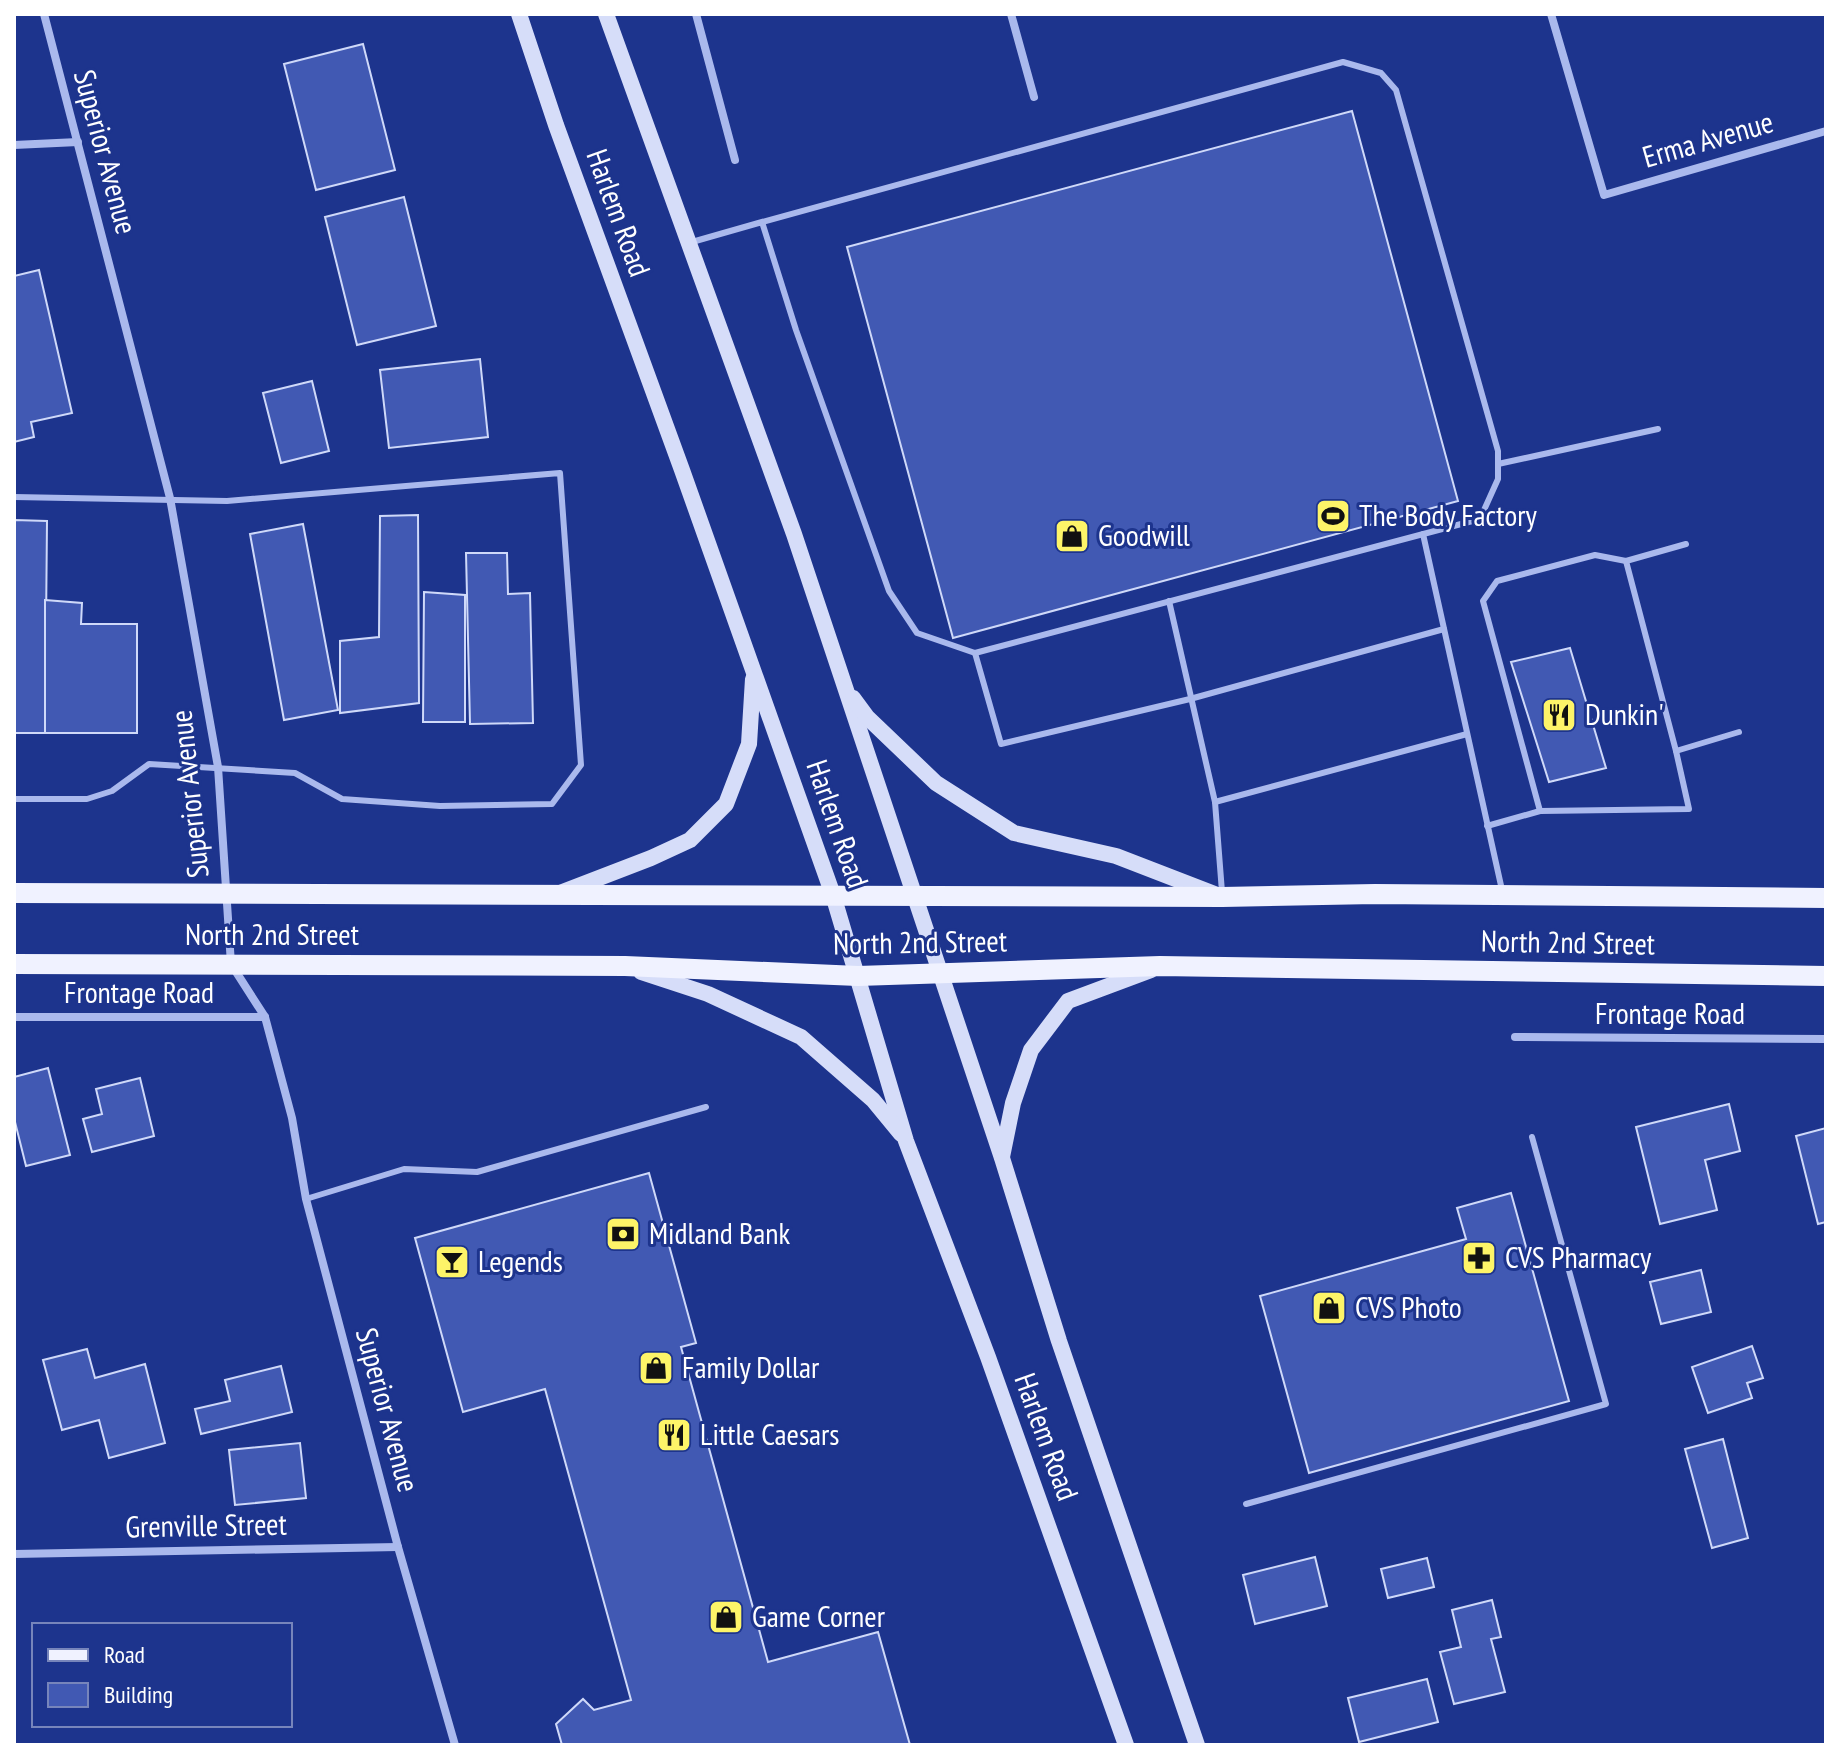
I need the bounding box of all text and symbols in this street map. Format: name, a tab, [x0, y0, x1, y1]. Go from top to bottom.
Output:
street label: Superior Avenue	[66, 65, 147, 238]
street label: Erma Avenue	[1638, 101, 1777, 176]
street label: Harlem Road	[578, 143, 660, 282]
place label: The Body Factory	[1359, 495, 1537, 534]
sports icon: The Body Factory	[1314, 497, 1352, 535]
place label: Goodwill	[1098, 515, 1190, 554]
shop icon: Goodwill	[1053, 517, 1091, 555]
place label: Dunkin'	[1585, 694, 1664, 733]
restaurant icon: Dunkin'	[1540, 696, 1578, 734]
street label: Superior Avenue	[160, 708, 217, 880]
street label: Harlem Road	[798, 754, 878, 893]
street label: North 2nd Street	[185, 914, 360, 953]
street label: North 2nd Street	[833, 920, 1008, 963]
street label: North 2nd Street	[1481, 920, 1656, 963]
street label: Frontage Road	[64, 972, 214, 1011]
street label: Frontage Road	[1595, 993, 1745, 1032]
place label: Midland Bank	[649, 1213, 790, 1252]
bank icon: Midland Bank	[604, 1215, 642, 1253]
place label: CVS Pharmacy	[1505, 1237, 1652, 1276]
pharmacy icon: CVS Pharmacy	[1460, 1239, 1498, 1277]
place label: Legends	[478, 1241, 563, 1280]
bar icon: Legends	[433, 1243, 471, 1281]
place label: CVS Photo	[1355, 1287, 1462, 1326]
shop icon: CVS Photo	[1310, 1289, 1348, 1327]
street label: Superior Avenue	[348, 1323, 429, 1496]
place label: Family Dollar	[682, 1347, 820, 1386]
shop icon: Family Dollar	[637, 1349, 675, 1387]
street label: Harlem Road	[1006, 1367, 1088, 1506]
place label: Little Caesars	[700, 1414, 839, 1453]
restaurant icon: Little Caesars	[655, 1416, 693, 1454]
street label: Grenville Street	[125, 1504, 288, 1545]
place label: Game Corner	[752, 1596, 886, 1635]
shop icon: Game Corner	[707, 1598, 745, 1636]
legend	[32, 1623, 292, 1727]
text: Road	[104, 1639, 145, 1670]
text: Building	[104, 1679, 173, 1710]

